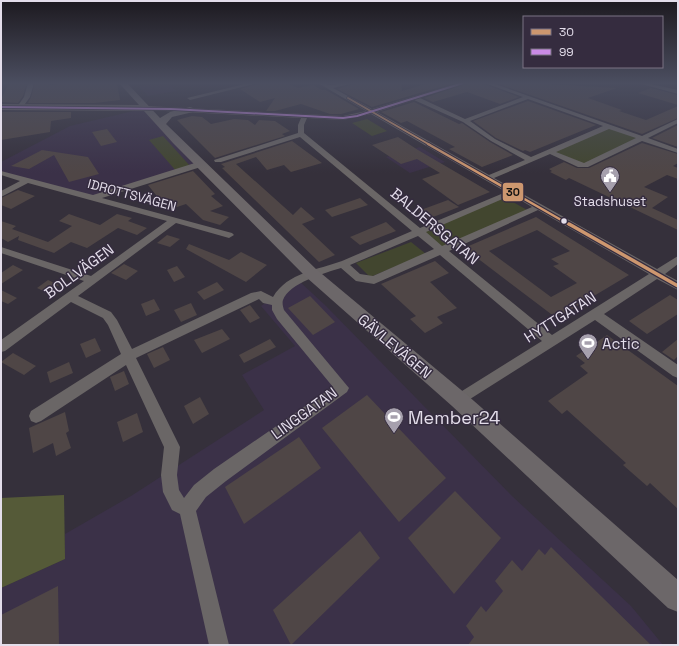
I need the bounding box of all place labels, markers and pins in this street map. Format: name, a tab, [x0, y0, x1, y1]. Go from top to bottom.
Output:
public building icon: Stadshuset	[599, 165, 621, 193]
place label: Stadshuset	[574, 193, 646, 210]
unlabelled marker	[559, 216, 569, 226]
sports icon: Actic	[577, 332, 599, 360]
place label: Actic	[602, 334, 640, 353]
sports icon: Member24	[383, 406, 405, 434]
place label: Member24	[408, 406, 500, 429]

